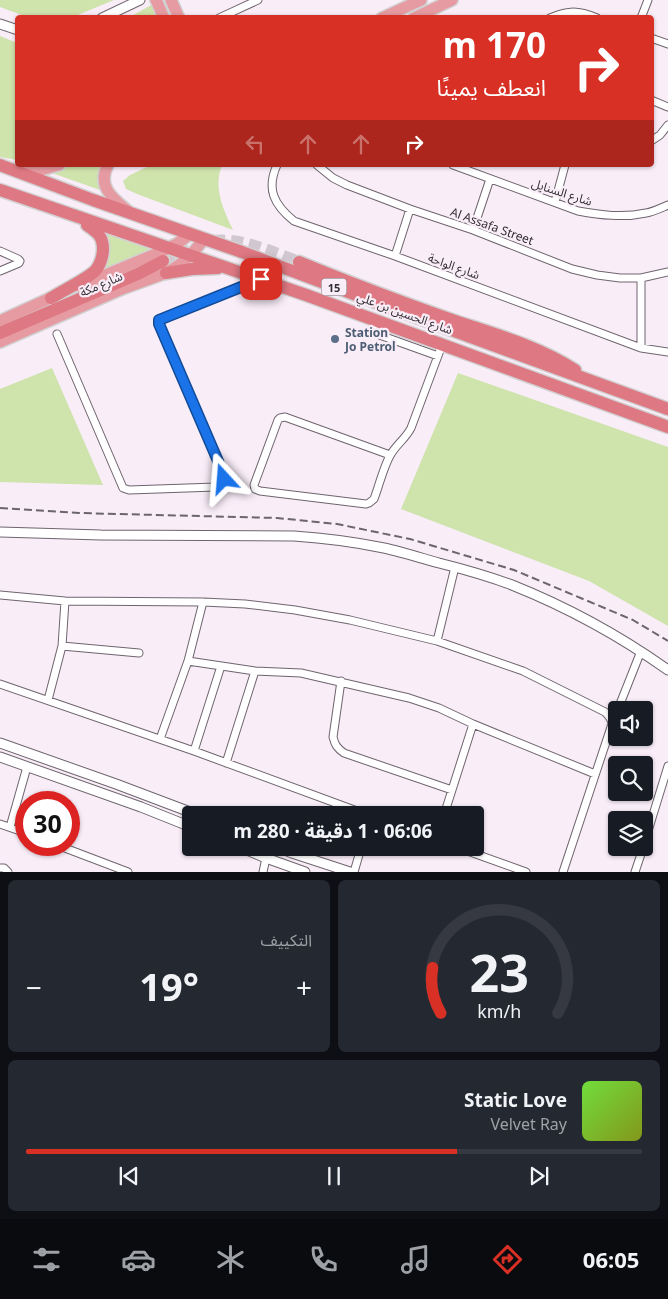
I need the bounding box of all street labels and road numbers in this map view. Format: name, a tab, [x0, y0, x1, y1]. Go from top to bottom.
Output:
street label: شارع السنايل	[529, 174, 594, 211]
street label: Al Assafa Street	[448, 203, 537, 249]
street label: شارع الواحة	[425, 249, 482, 284]
street label: شارع مكة	[77, 267, 125, 301]
road number: 15	[322, 278, 346, 296]
street label: شارع الحسين بن علي	[354, 288, 455, 340]

